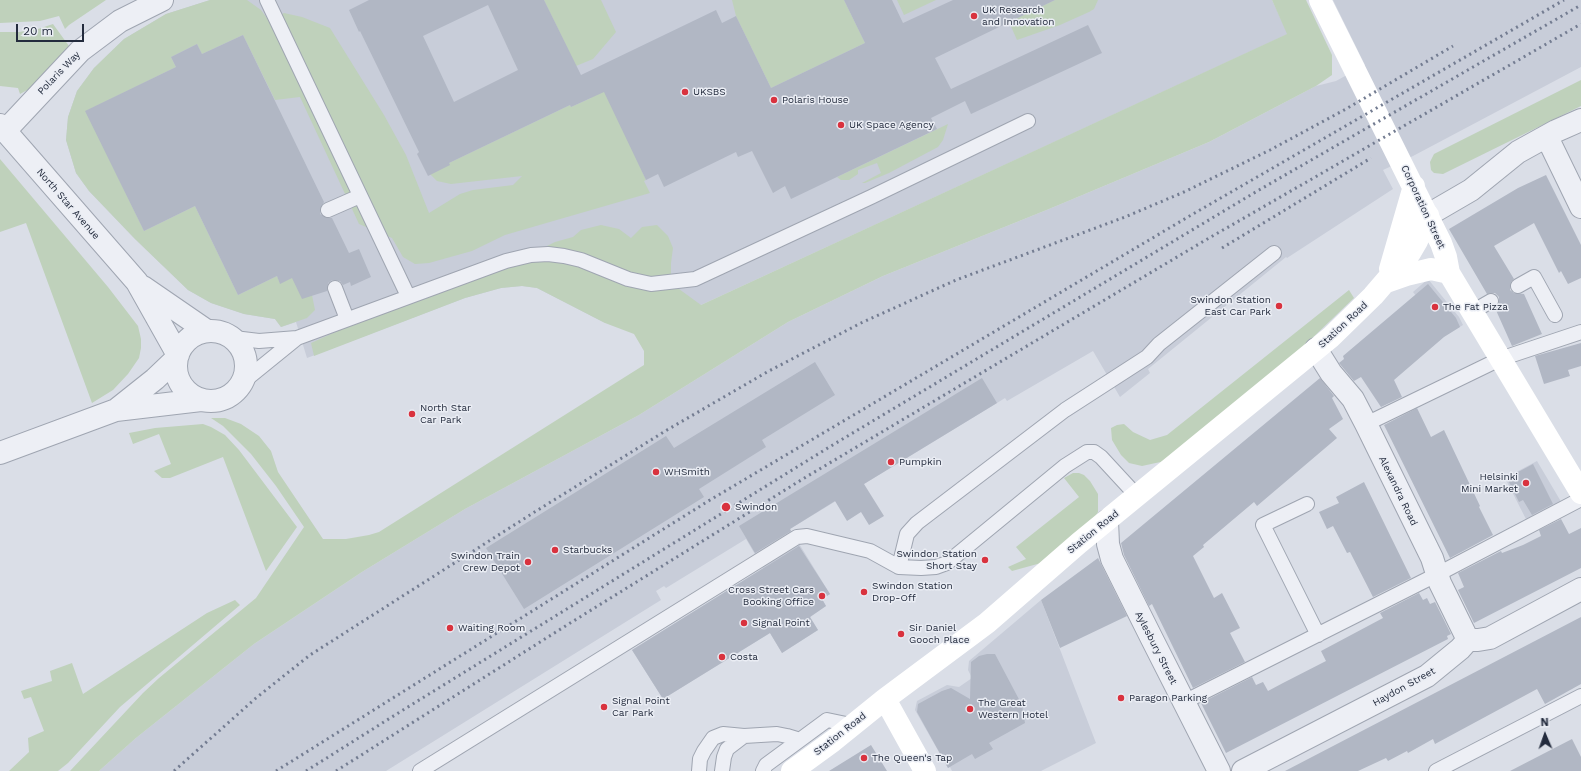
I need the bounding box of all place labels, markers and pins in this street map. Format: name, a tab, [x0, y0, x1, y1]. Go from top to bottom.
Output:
place label: UK Research and Innovation	[982, 4, 1054, 28]
marker: UK Research and Innovation	[969, 11, 979, 21]
place label: UKSBS	[693, 86, 726, 98]
marker: UKSBS	[680, 87, 690, 97]
place label: Polaris House	[782, 94, 849, 106]
marker: Polaris House	[769, 95, 779, 105]
place label: UK Space Agency	[849, 119, 934, 131]
marker: UK Space Agency	[836, 120, 846, 130]
place label: Swindon Station East Car Park	[1190, 294, 1271, 318]
marker: Swindon Station East Car Park	[1274, 301, 1284, 311]
place label: The Fat Pizza	[1443, 301, 1508, 313]
marker: The Fat Pizza	[1430, 302, 1440, 312]
place label: North Star Car Park	[420, 402, 471, 426]
marker: North Star Car Park	[407, 409, 417, 419]
place label: Pumpkin	[899, 456, 942, 468]
marker: Pumpkin	[886, 457, 896, 467]
place label: WHSmith	[664, 466, 710, 478]
marker: WHSmith	[651, 467, 661, 477]
place label: Helsinki Mini Market	[1461, 471, 1518, 494]
marker: Helsinki Mini Market	[1521, 478, 1531, 488]
marker: Swindon	[720, 501, 732, 513]
place label: Swindon	[735, 501, 777, 513]
place label: Starbucks	[563, 544, 612, 556]
marker: Starbucks	[550, 545, 560, 555]
place label: Swindon Station Short Stay	[896, 548, 977, 572]
place label: Swindon Train Crew Depot	[451, 550, 520, 574]
marker: Swindon Station Short Stay	[980, 555, 990, 565]
marker: Swindon Train Crew Depot	[523, 557, 533, 567]
place label: Swindon Station Drop-Off	[872, 580, 953, 604]
place label: Cross Street Cars Booking Office	[728, 584, 814, 608]
marker: Swindon Station Drop-Off	[859, 587, 869, 597]
marker: Cross Street Cars Booking Office	[817, 591, 827, 601]
place label: Signal Point	[752, 617, 810, 629]
marker: Signal Point	[739, 618, 749, 628]
place label: Waiting Room	[458, 622, 525, 634]
place label: Sir Daniel Gooch Place	[909, 622, 970, 646]
marker: Waiting Room	[445, 623, 455, 633]
marker: Sir Daniel Gooch Place	[896, 629, 906, 639]
place label: Costa	[730, 651, 758, 663]
marker: Costa	[717, 652, 727, 662]
place label: Paragon Parking	[1129, 692, 1207, 704]
marker: Paragon Parking	[1116, 693, 1126, 703]
place label: Signal Point Car Park	[612, 695, 670, 718]
place label: The Great Western Hotel	[978, 697, 1048, 720]
marker: Signal Point Car Park	[599, 702, 609, 712]
marker: The Great Western Hotel	[965, 704, 975, 714]
place label: The Queen's Tap	[872, 752, 952, 764]
marker: The Queen's Tap	[859, 753, 869, 763]

